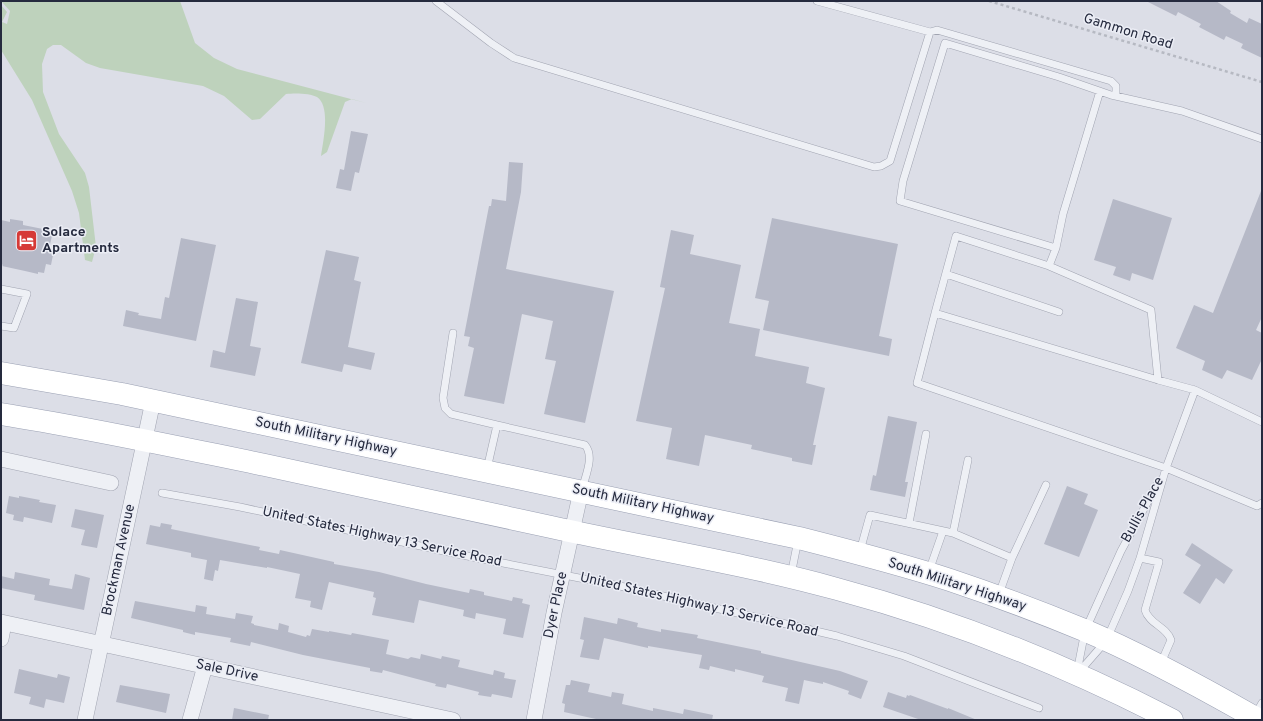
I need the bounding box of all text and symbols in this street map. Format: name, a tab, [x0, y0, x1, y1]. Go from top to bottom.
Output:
street label: Gammon Road	[1081, 10, 1175, 54]
place label: Solace Apartments	[42, 224, 120, 257]
hotel icon: Solace Apartments	[13, 227, 39, 253]
street label: South Military Highway	[254, 414, 398, 460]
street label: Bullis Place	[1118, 474, 1168, 546]
street label: South Military Highway	[571, 481, 715, 527]
street label: Brockman Avenue	[99, 503, 139, 617]
street label: United States Highway 13 Service Road	[261, 503, 503, 571]
street label: South Military Highway	[886, 555, 1028, 615]
street label: United States Highway 13 Service Road	[578, 569, 820, 641]
street label: Dyer Place	[541, 570, 571, 640]
street label: Sale Drive	[194, 656, 260, 686]

